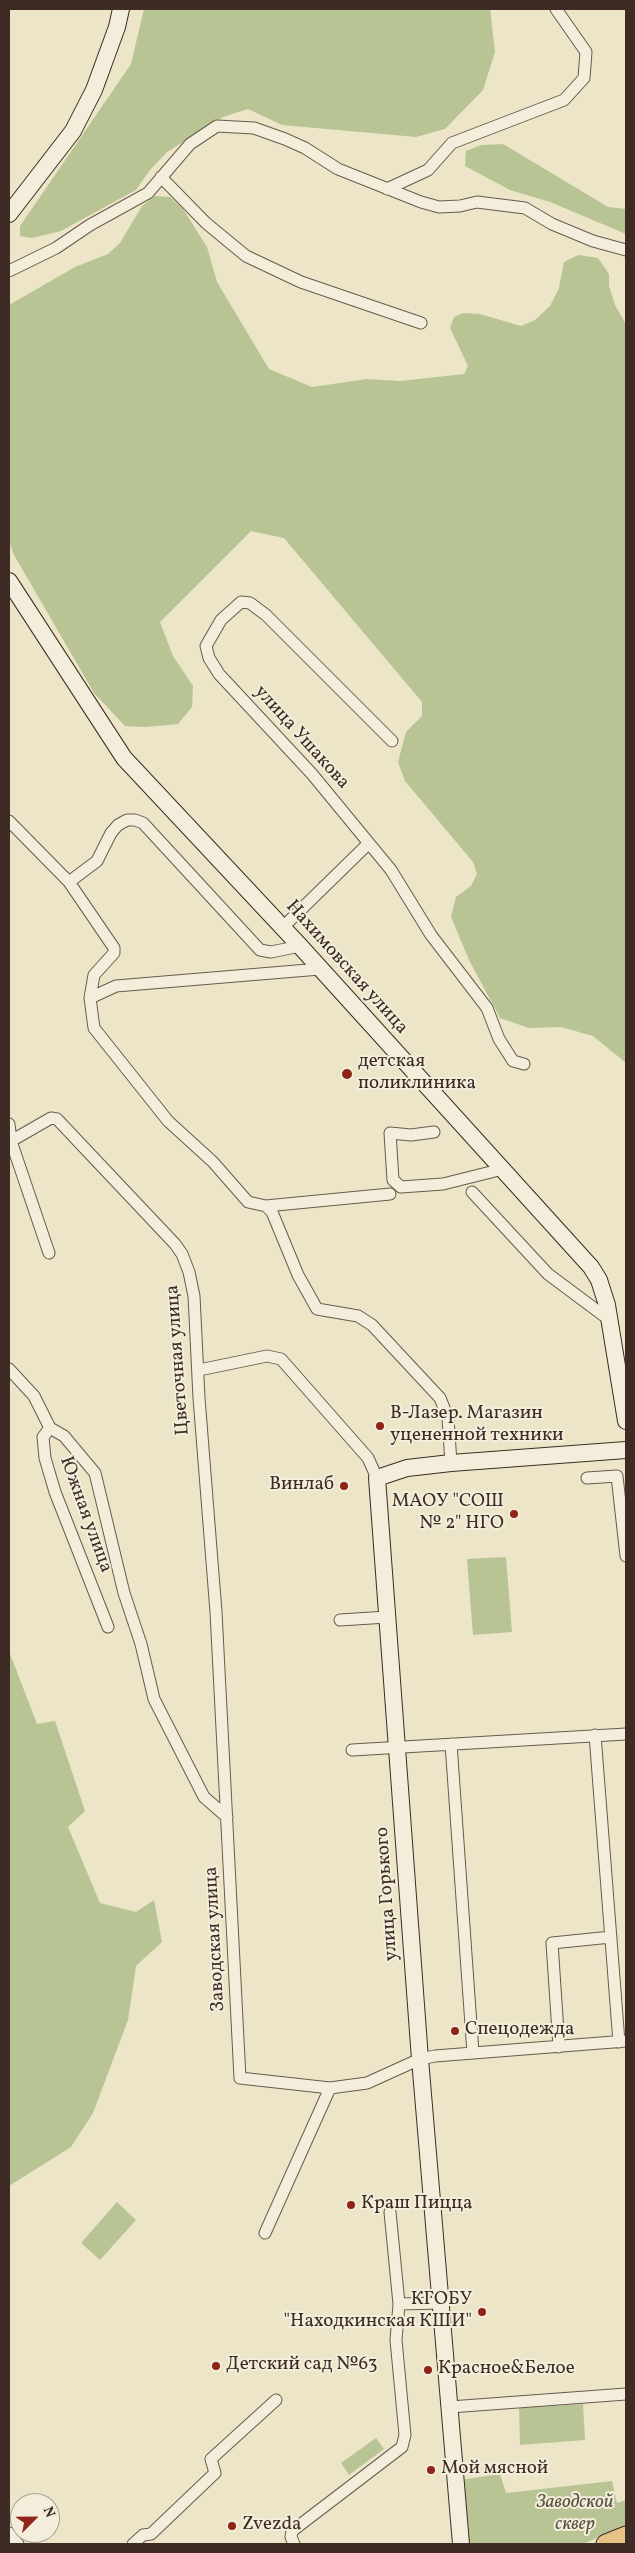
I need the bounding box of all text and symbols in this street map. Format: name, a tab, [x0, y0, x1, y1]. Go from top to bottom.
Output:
street label: улица Ушакова	[248, 681, 354, 795]
street label: Нахимовская улица	[280, 896, 412, 1040]
place label: детская поликлиника	[358, 1052, 476, 1096]
marker: детская поликлиника	[340, 1067, 354, 1081]
street label: Цветочная улица	[162, 1284, 196, 1436]
place label: В-Лазер. Магазин уцененной техники	[390, 1404, 564, 1448]
marker: В-Лазер. Магазин уцененной техники	[374, 1420, 386, 1432]
street label: Южная улица	[53, 1454, 117, 1576]
place label: Винлаб	[269, 1475, 334, 1497]
marker: Винлаб	[338, 1480, 350, 1492]
place label: МАОУ "СОШ № 2" НГО	[392, 1492, 504, 1536]
marker: МАОУ "СОШ № 2" НГО	[508, 1508, 520, 1520]
street label: улица Горького	[372, 1826, 404, 1962]
street label: Заводская улица	[201, 1866, 231, 2012]
place label: Спецодежда	[465, 2020, 574, 2042]
marker: Спецодежда	[449, 2025, 461, 2037]
place label: Краш Пицца	[361, 2194, 473, 2216]
marker: Краш Пицца	[345, 2199, 357, 2211]
place label: КГОБУ "Находкинская КШИ"	[284, 2290, 472, 2334]
marker: КГОБУ "Находкинская КШИ"	[476, 2306, 488, 2318]
place label: Детский сад №63	[226, 2355, 378, 2377]
place label: Красное&Белое	[438, 2359, 575, 2381]
marker: Детский сад №63	[210, 2360, 222, 2372]
marker: Красное&Белое	[422, 2364, 434, 2376]
place label: Мой мясной	[441, 2459, 548, 2481]
marker: Мой мясной	[425, 2464, 437, 2476]
north arrow	[10, 2493, 60, 2543]
park label: Заводской сквер	[537, 2493, 613, 2537]
text: N	[38, 2504, 59, 2521]
place label: Zvezda	[242, 2515, 302, 2537]
marker: Zvezda	[226, 2520, 238, 2532]

